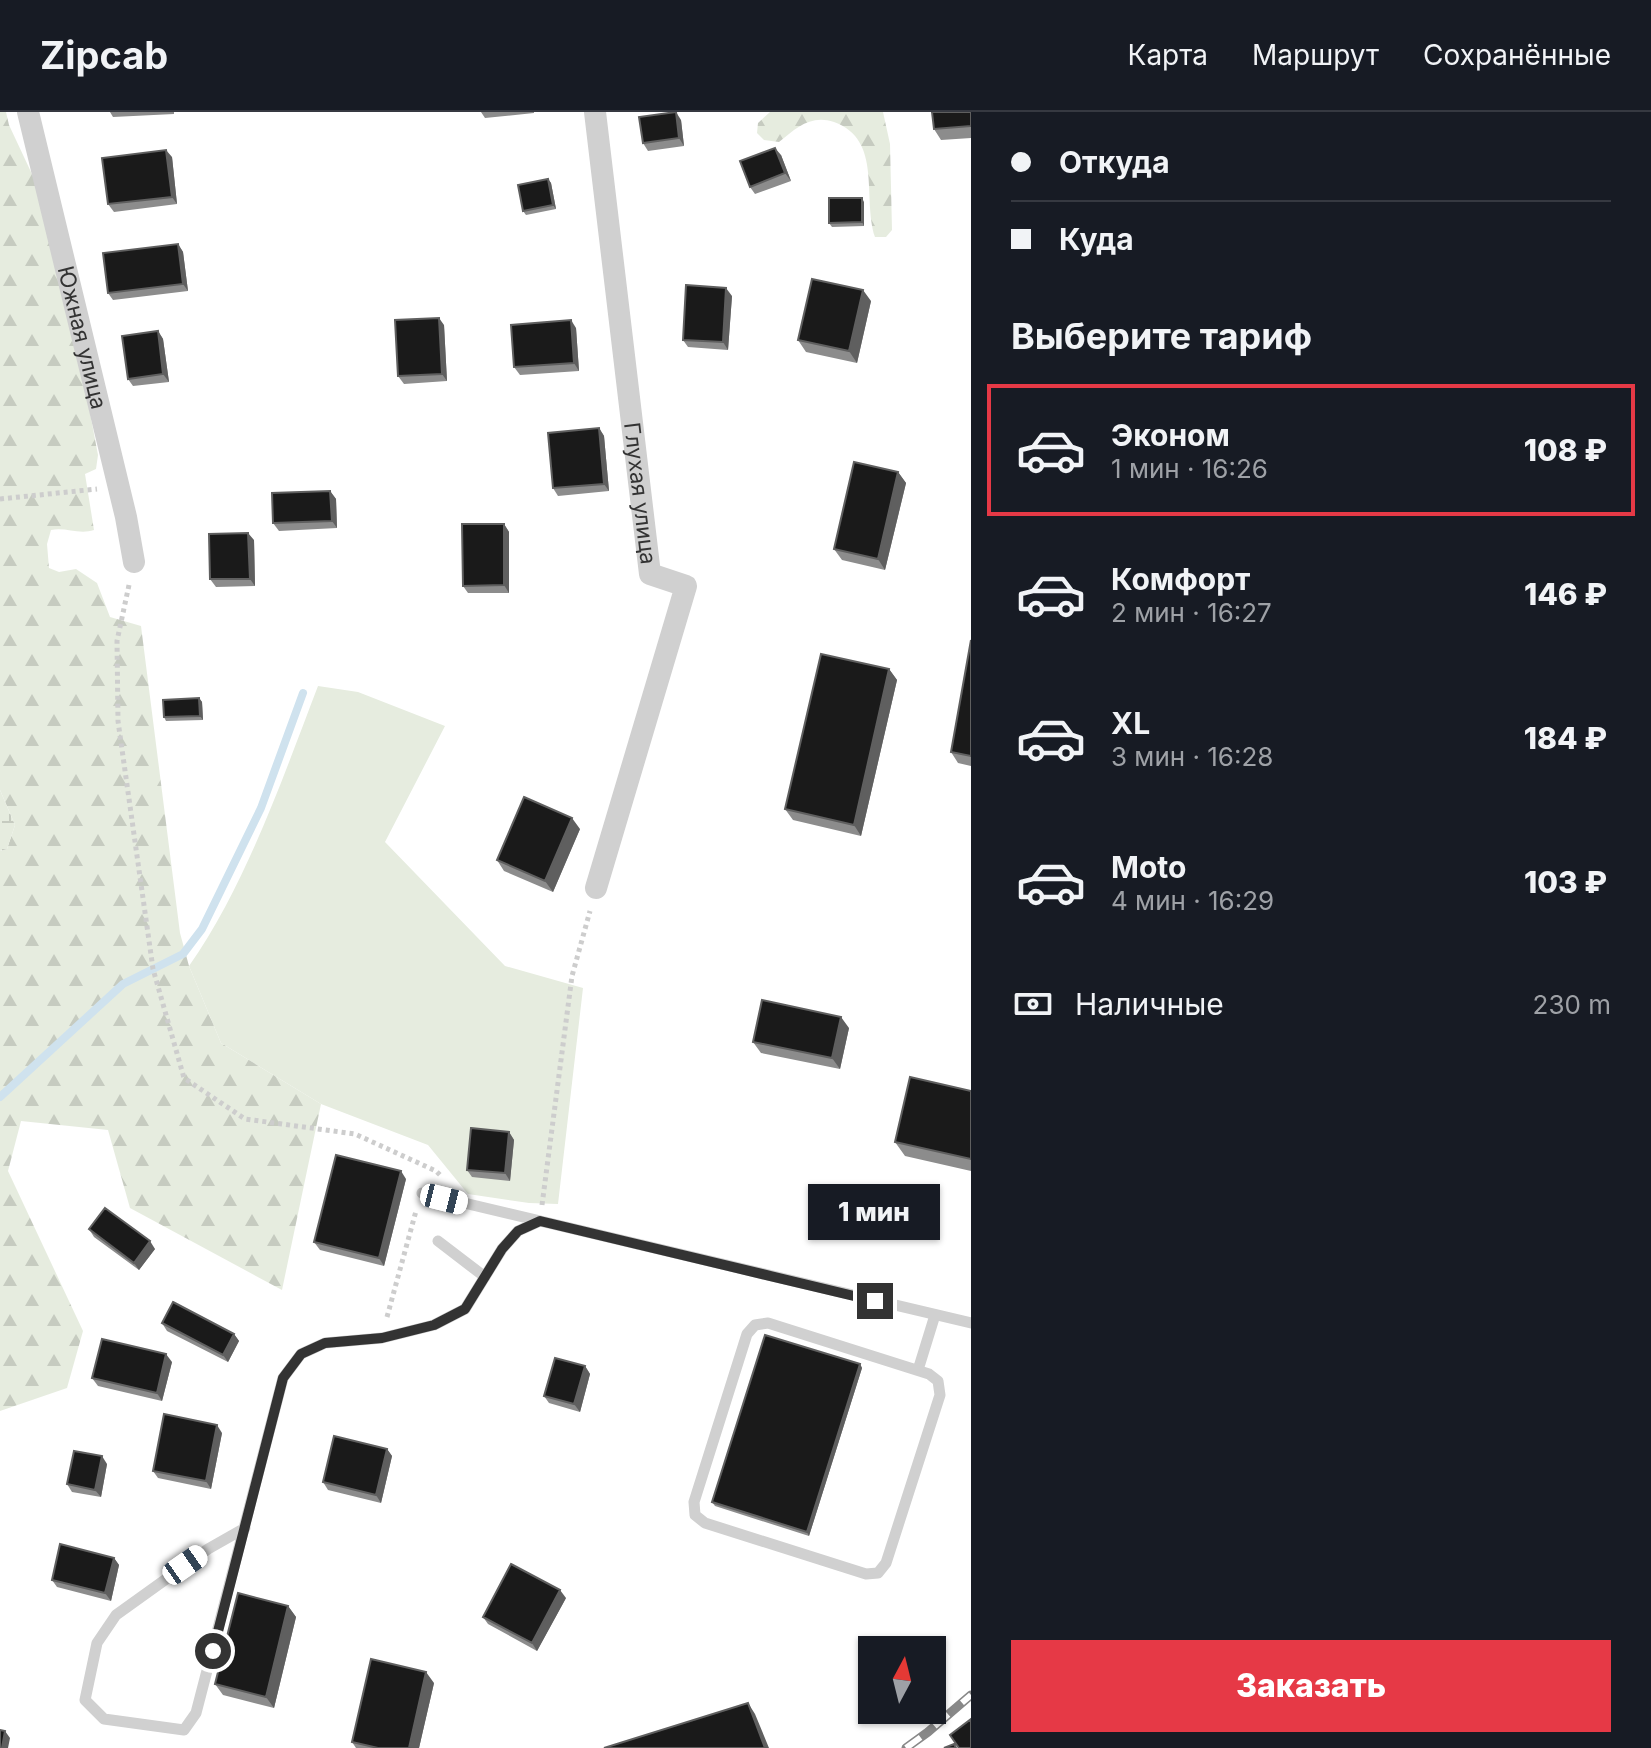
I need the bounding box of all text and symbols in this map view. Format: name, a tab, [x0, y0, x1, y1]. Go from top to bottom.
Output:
text: Zipcab	[40, 32, 168, 78]
text: Карта	[1128, 38, 1208, 72]
text: Маршрут	[1252, 38, 1379, 72]
text: Сохранённые	[1423, 38, 1611, 72]
text: Откуда	[1059, 144, 1170, 180]
text: Куда	[1059, 221, 1134, 257]
street label: Южная улица	[53, 263, 112, 412]
text: Выберите тариф	[1011, 314, 1312, 358]
icon: car	[1015, 414, 1087, 486]
text: Эконом	[1111, 417, 1230, 453]
street label: Глухая улица	[619, 421, 662, 566]
text: 108 ₽	[1524, 432, 1607, 468]
text: 1 мин · 16:26	[1111, 453, 1268, 484]
icon: car	[1015, 558, 1087, 630]
text: Комфорт	[1111, 561, 1250, 597]
text: 146 ₽	[1524, 576, 1607, 612]
text: 2 мин · 16:27	[1111, 597, 1272, 628]
icon: car	[1015, 702, 1087, 774]
text: XL	[1111, 705, 1150, 741]
text: 184 ₽	[1524, 720, 1607, 756]
text: 3 мин · 16:28	[1111, 741, 1273, 772]
icon: car	[1015, 846, 1087, 918]
text: Moto	[1111, 849, 1186, 885]
text: 103 ₽	[1524, 864, 1607, 900]
text: 4 мин · 16:29	[1111, 885, 1274, 916]
icon: cash	[1011, 982, 1055, 1026]
text: Наличные	[1075, 986, 1224, 1022]
text: 230 m	[1533, 989, 1611, 1020]
car	[418, 1182, 470, 1216]
callout: 1 мин	[809, 1185, 941, 1241]
text: 1 мин	[838, 1196, 910, 1227]
route end	[857, 1283, 893, 1319]
car	[158, 1541, 212, 1589]
route start	[195, 1633, 231, 1669]
north arrow	[858, 1636, 946, 1724]
map controls	[858, 1636, 946, 1724]
button: Заказать	[1011, 1640, 1611, 1732]

